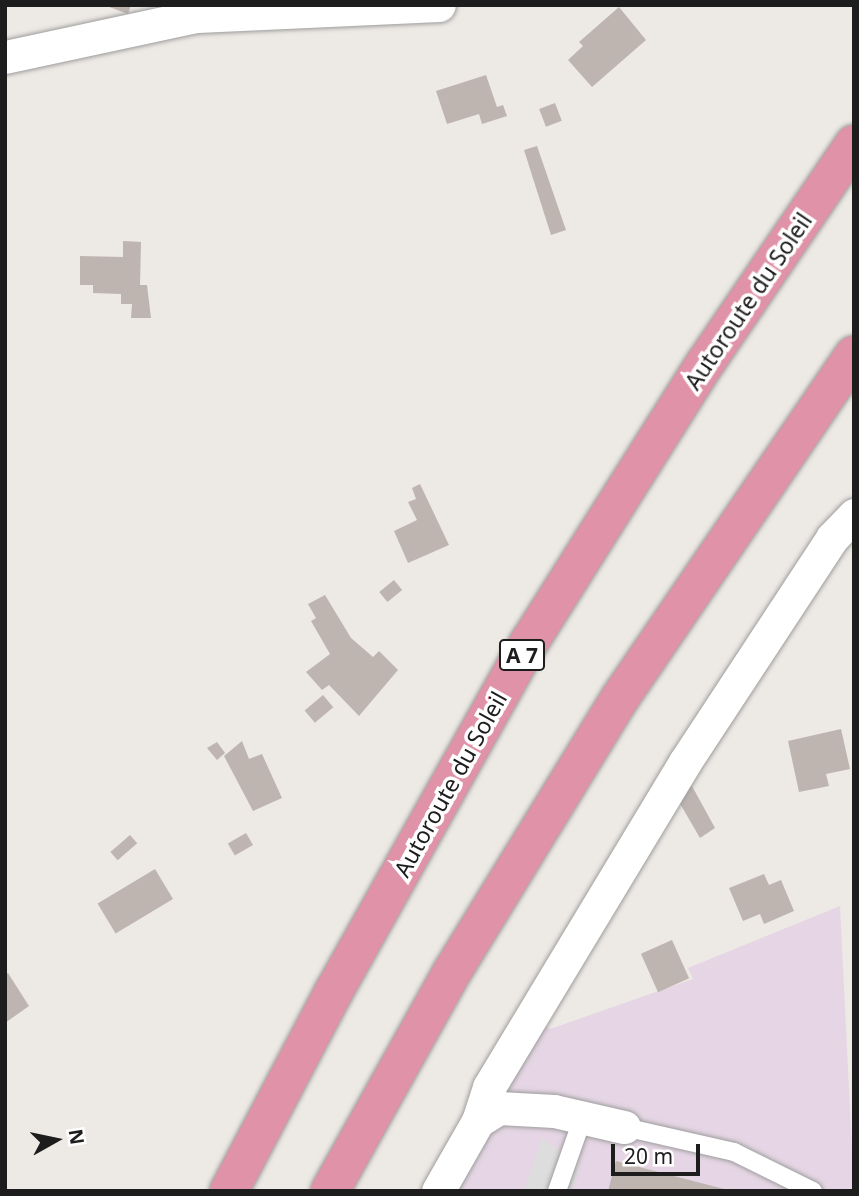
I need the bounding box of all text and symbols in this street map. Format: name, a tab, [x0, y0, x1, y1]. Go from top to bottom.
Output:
street label: Autoroute du Soleil	[679, 207, 817, 395]
road number: A 7	[498, 638, 546, 672]
street label: Autoroute du Soleil	[388, 687, 512, 881]
north arrow	[21, 1105, 91, 1175]
text: N	[63, 1127, 91, 1146]
scale bar	[614, 1130, 703, 1174]
text: 20 m	[624, 1142, 673, 1170]

